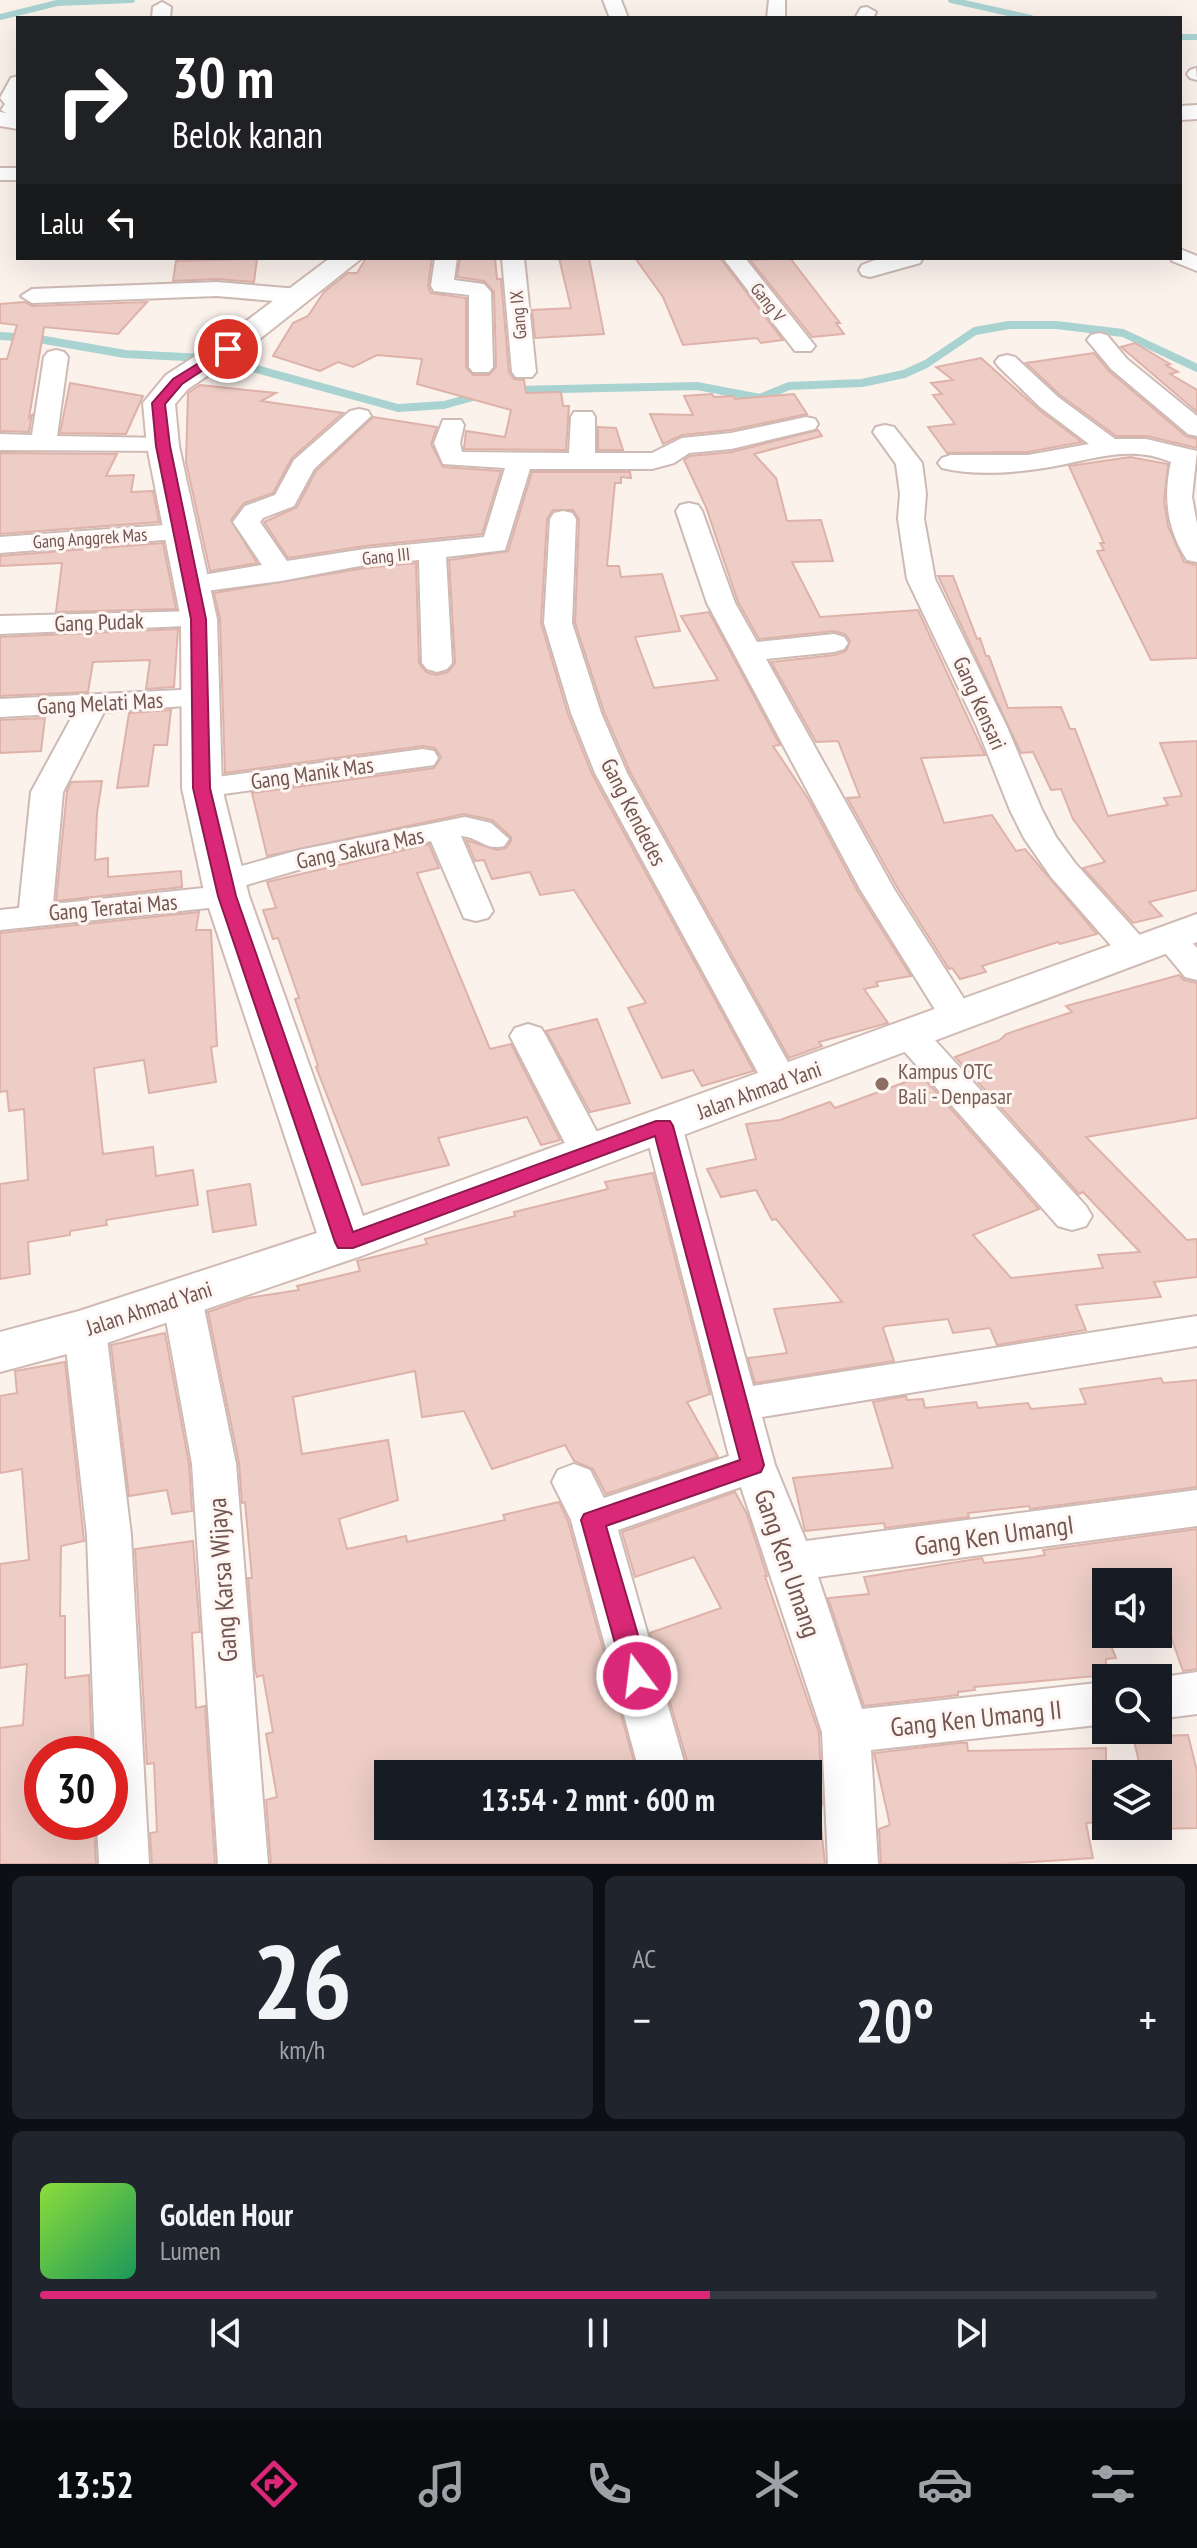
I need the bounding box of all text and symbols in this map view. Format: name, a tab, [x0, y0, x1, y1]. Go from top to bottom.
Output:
text: 30 m	[172, 41, 274, 113]
icon: right	[40, 48, 144, 152]
text: Belok kanan	[172, 111, 323, 158]
icon: left	[100, 200, 144, 244]
text: Lalu	[40, 203, 84, 242]
street label: Gang V	[746, 278, 791, 327]
street label: Gang IX	[504, 290, 532, 340]
pin	[194, 315, 262, 383]
icon: arrive	[206, 327, 250, 371]
street label: Gang Anggrek Mas	[32, 523, 148, 553]
street label: Gang III	[361, 542, 411, 570]
street label: Gang Pudak	[54, 606, 145, 638]
street label: Gang Kensari	[947, 652, 1013, 754]
street label: Gang Melati Mas	[36, 686, 164, 720]
street label: Gang Manik Mas	[249, 751, 375, 795]
street label: Gang Kendedes	[595, 754, 673, 870]
street label: Gang Sakura Mas	[294, 821, 426, 875]
street label: Gang Teratai Mas	[48, 887, 178, 927]
street label: Jalan Ahmad Yani	[692, 1055, 825, 1126]
place label: Kampus OTC Bali - Denpasar	[898, 1057, 1012, 1110]
marker: Kampus OTC Bali - Denpasar	[873, 1075, 891, 1093]
street label: Jalan Ahmad Yani	[82, 1275, 215, 1342]
street label: Gang Ken Umang	[747, 1485, 829, 1641]
street label: Gang Karsa Wijaya	[200, 1497, 244, 1663]
street label: Gang Ken UmangI	[912, 1507, 1076, 1563]
map controls	[1092, 1568, 1172, 1840]
button: sound	[1092, 1568, 1172, 1648]
position arrow	[595, 1634, 679, 1718]
button: search	[1092, 1664, 1172, 1744]
street label: Gang Ken Umang II	[889, 1693, 1063, 1743]
speed limit sign: 30	[24, 1736, 128, 1840]
button: layers	[1092, 1760, 1172, 1840]
text: 13:54 · 2 mnt · 600 m	[481, 1780, 715, 1819]
text: 26	[253, 1913, 352, 2048]
text: AC	[633, 1942, 656, 1975]
text: 20°	[855, 1981, 934, 2059]
text: −	[633, 1991, 651, 2048]
text: +	[1139, 1991, 1157, 2048]
text: km/h	[279, 2033, 325, 2066]
text: Golden Hour	[160, 2195, 293, 2234]
text: Lumen	[160, 2234, 221, 2267]
icon: previous	[204, 2311, 248, 2355]
icon: pause	[576, 2311, 620, 2355]
icon: next	[949, 2311, 993, 2355]
icon: directions	[246, 2456, 302, 2512]
icon: music	[414, 2456, 470, 2512]
icon: phone	[581, 2456, 637, 2512]
icon: climate	[749, 2456, 805, 2512]
icon: car	[917, 2456, 973, 2512]
icon: filters	[1085, 2456, 1141, 2512]
text: 13:52	[56, 2461, 134, 2508]

